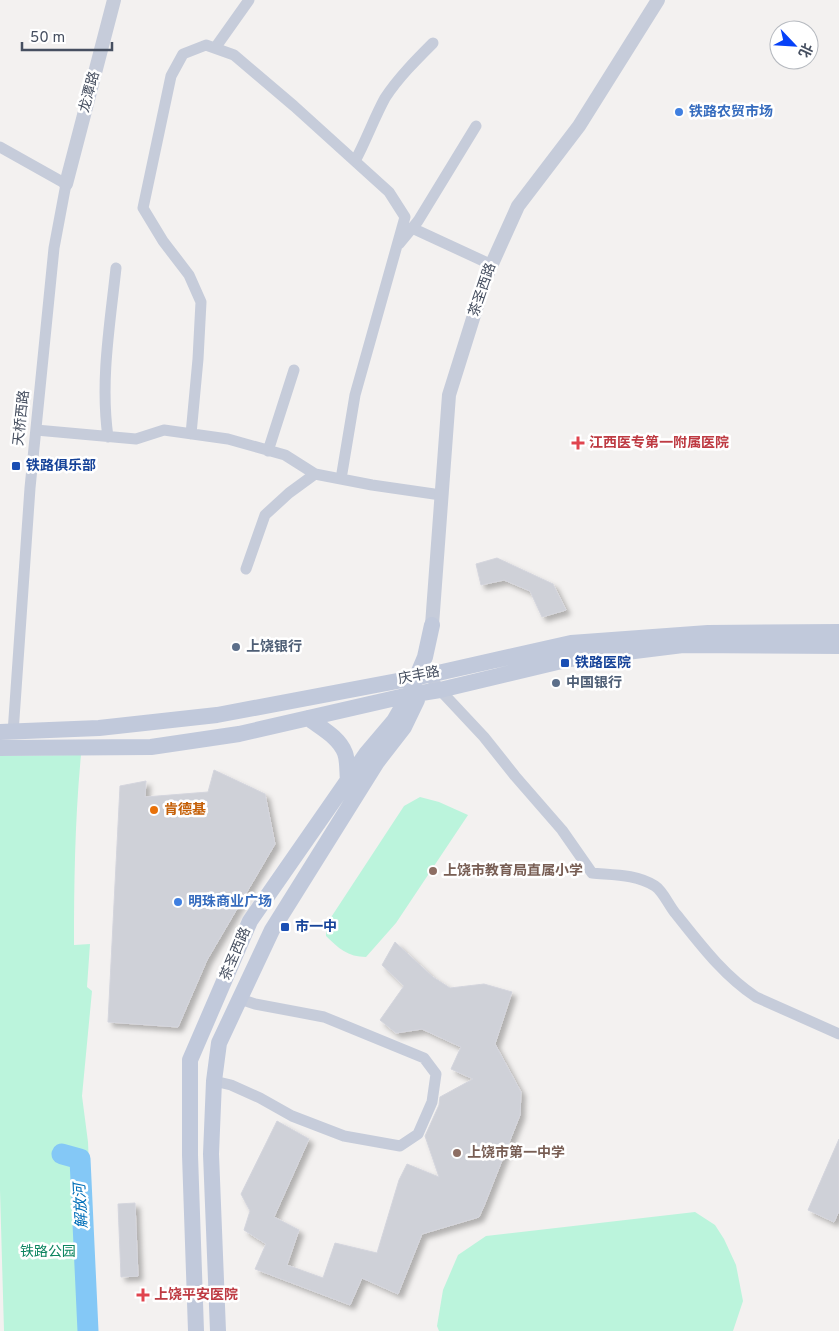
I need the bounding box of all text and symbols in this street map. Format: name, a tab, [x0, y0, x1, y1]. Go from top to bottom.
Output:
scale bar	[22, 20, 112, 52]
north arrow	[769, 20, 819, 70]
text: 50 m	[30, 29, 65, 48]
text: 北	[794, 40, 815, 60]
street label: 龙潭路	[75, 69, 104, 114]
place label: 铁路农贸市场	[689, 103, 773, 121]
marker: 铁路农贸市场	[673, 106, 685, 118]
street label: 茶圣西路	[466, 261, 500, 319]
street label: 天桥西路	[11, 389, 33, 447]
place label: 江西医专第一附属医院	[589, 434, 729, 452]
marker: 江西医专第一附属医院	[571, 436, 585, 450]
place label: 铁路俱乐部	[26, 457, 96, 475]
marker: 铁路俱乐部	[10, 460, 22, 472]
place label: 上饶银行	[246, 638, 302, 656]
marker: 上饶银行	[230, 641, 242, 653]
place label: 铁路医院	[575, 654, 631, 672]
marker: 铁路医院	[559, 657, 571, 669]
street label: 庆丰路	[397, 664, 441, 688]
place label: 中国银行	[566, 675, 622, 692]
marker: 中国银行	[550, 677, 562, 689]
place label: 肯德基	[164, 801, 206, 819]
marker: 肯德基	[148, 804, 160, 816]
place label: 上饶市教育局直属小学	[443, 862, 583, 880]
marker: 上饶市教育局直属小学	[427, 865, 439, 877]
place label: 明珠商业广场	[188, 893, 272, 911]
marker: 明珠商业广场	[172, 896, 184, 908]
place label: 市一中	[295, 918, 337, 936]
marker: 市一中	[279, 921, 291, 933]
street label: 茶圣西路	[217, 925, 255, 983]
place label: 上饶市第一中学	[467, 1144, 565, 1162]
marker: 上饶市第一中学	[451, 1147, 463, 1159]
water label: 解放河	[71, 1180, 93, 1229]
park label: 铁路公园	[20, 1244, 76, 1261]
place label: 上饶平安医院	[154, 1286, 238, 1304]
marker: 上饶平安医院	[136, 1288, 150, 1302]

